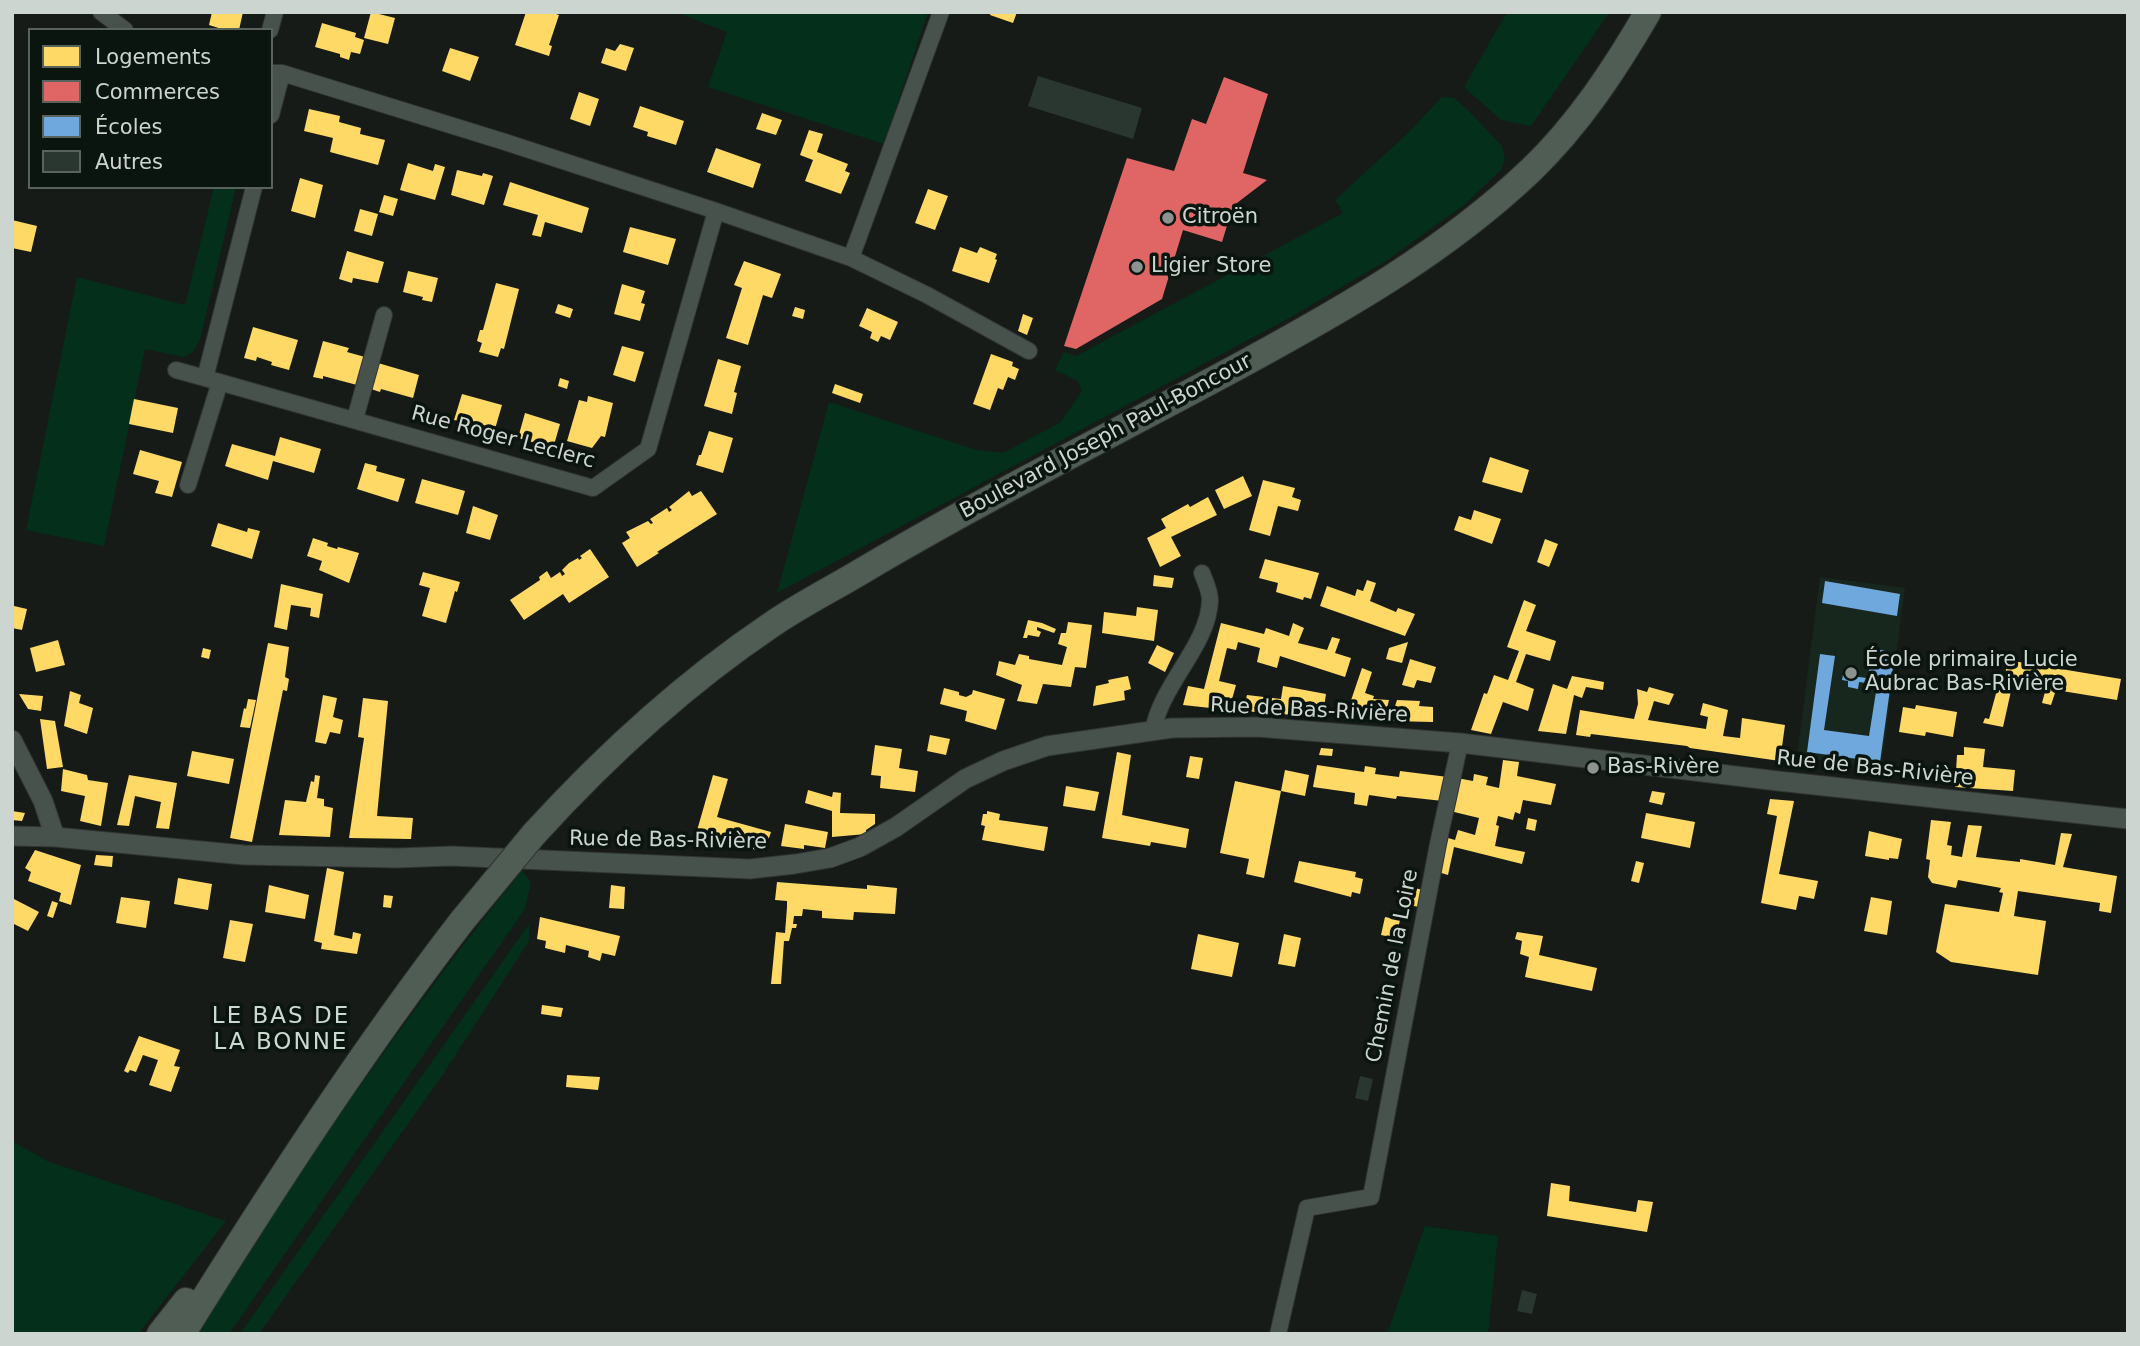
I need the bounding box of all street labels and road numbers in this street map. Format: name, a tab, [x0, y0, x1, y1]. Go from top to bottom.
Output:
street label: Boulevard Joseph Paul-Boncour	[956, 349, 1256, 525]
street label: Rue Roger Leclerc	[409, 401, 597, 475]
street label: Rue de Bas-Rivière	[1209, 693, 1409, 729]
street label: Rue de Bas-Rivière	[1775, 746, 1975, 792]
street label: Rue de Bas-Rivière	[569, 827, 767, 855]
street label: Chemin de la Loire	[1362, 867, 1424, 1065]

